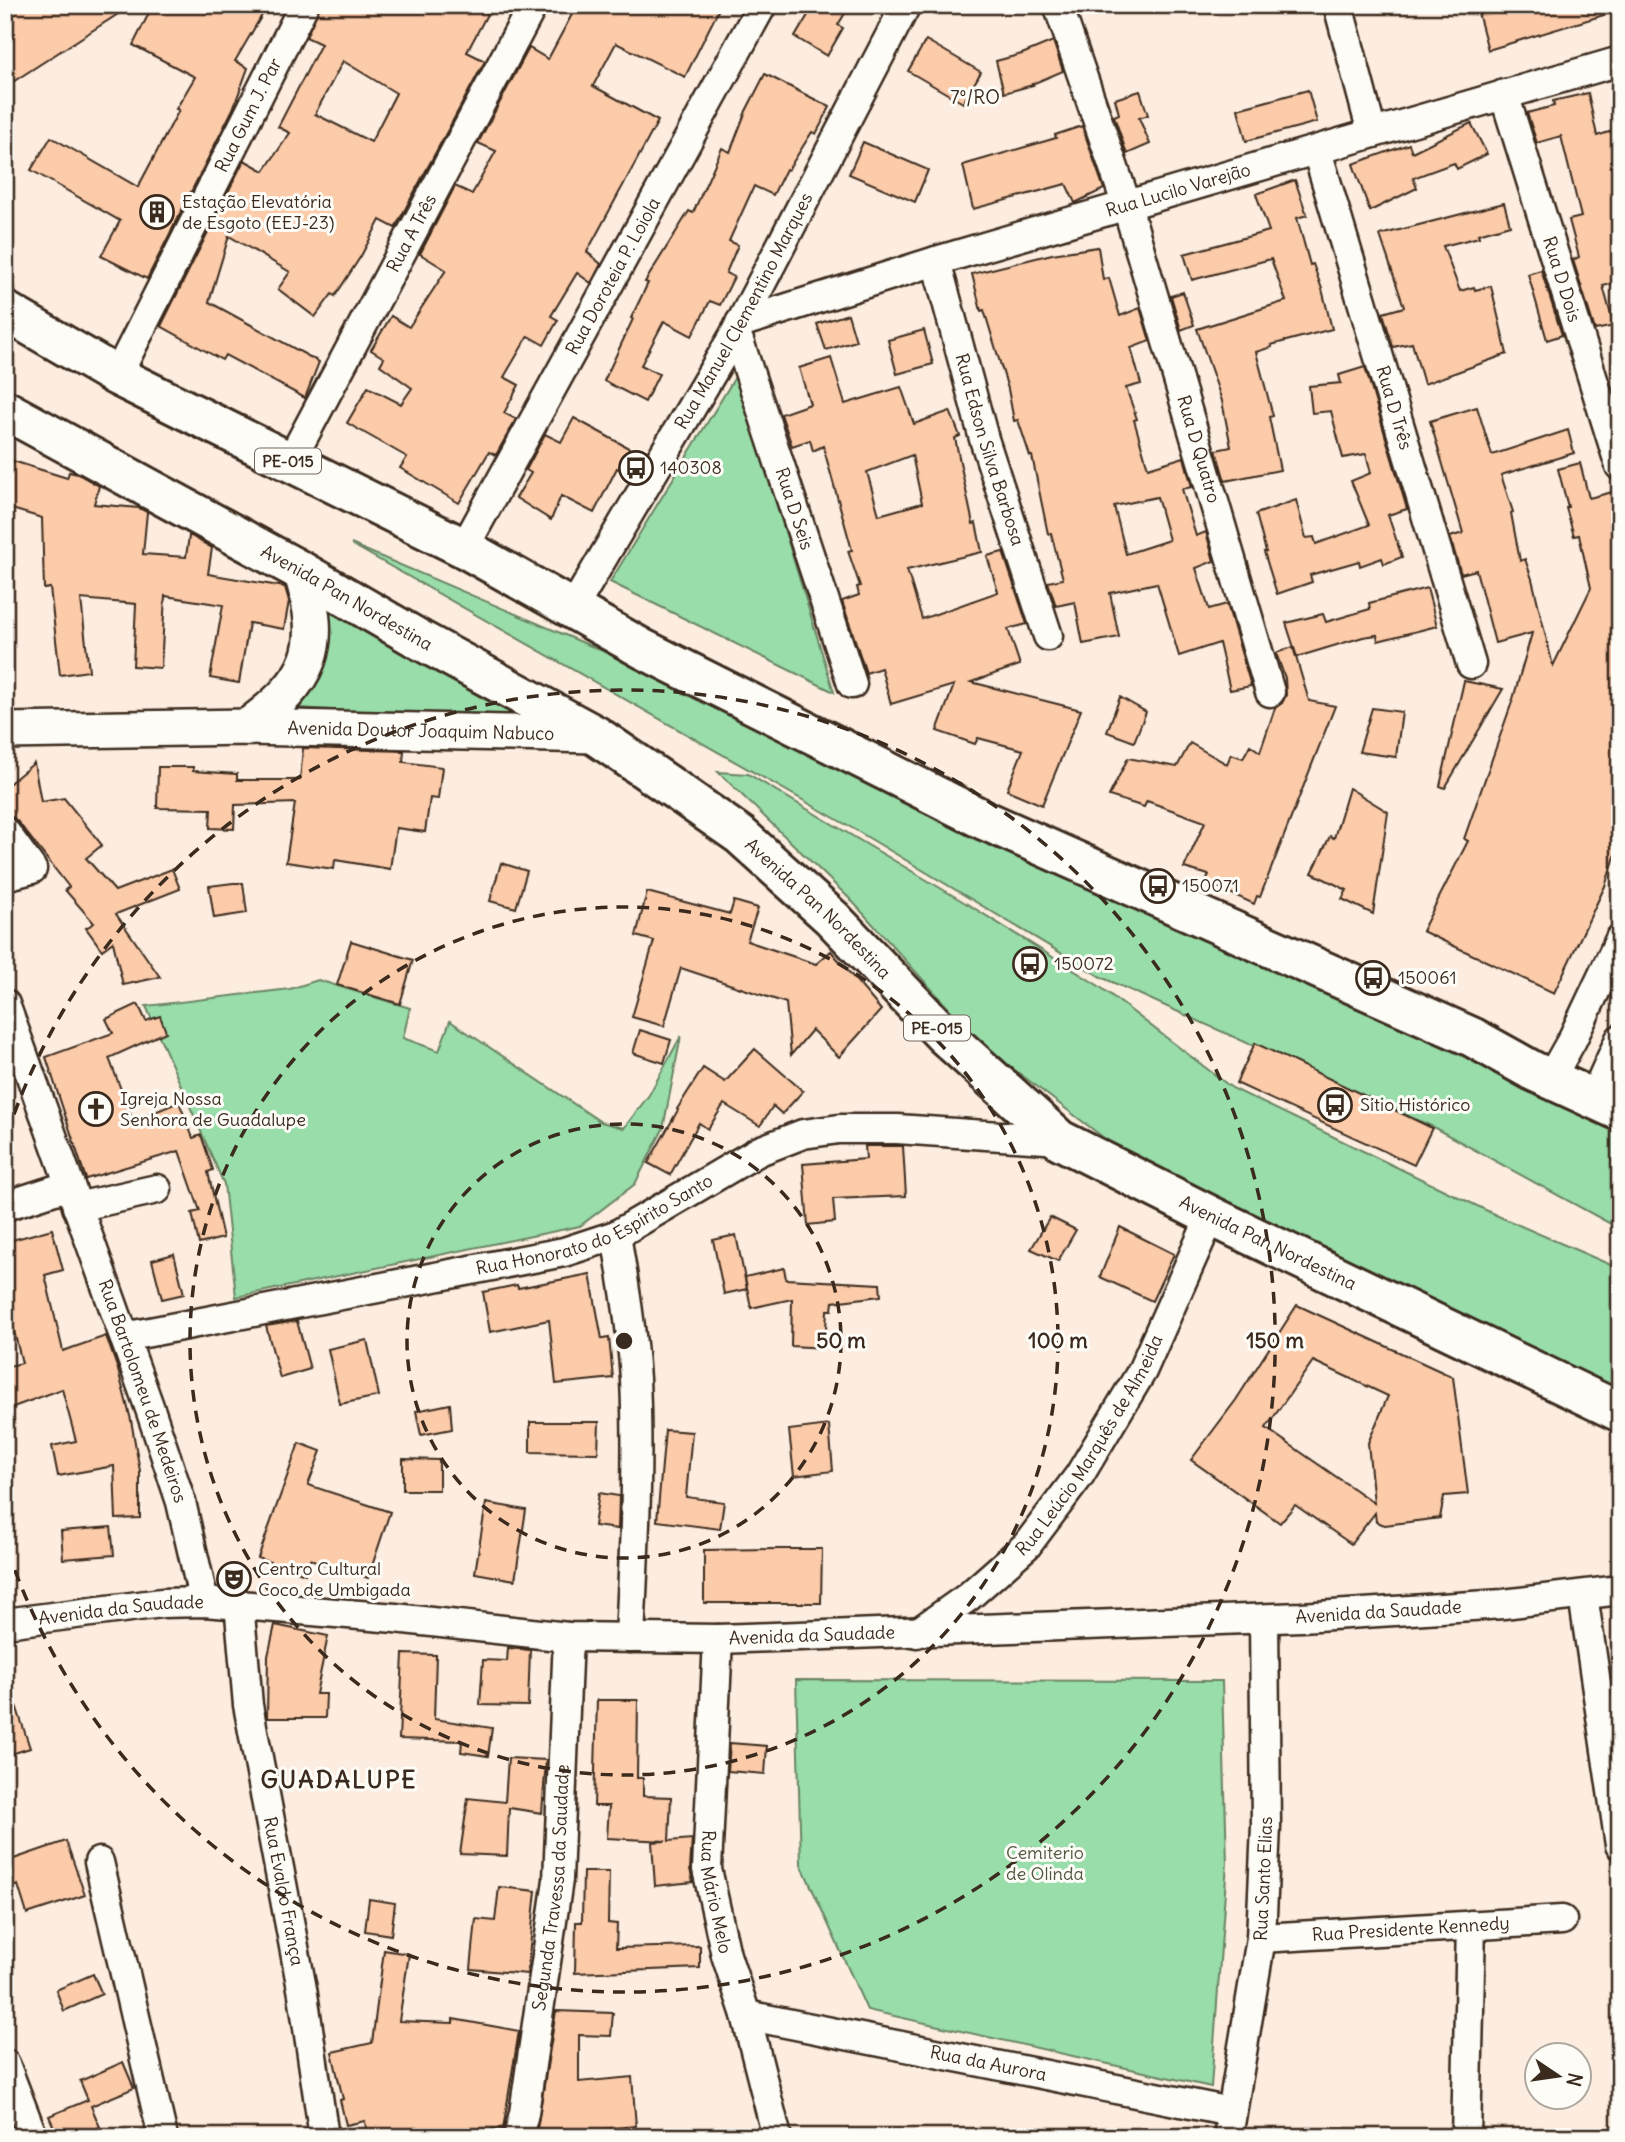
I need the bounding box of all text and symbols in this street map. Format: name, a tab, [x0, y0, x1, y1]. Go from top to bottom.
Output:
street label: Rua Gum J. Par	[210, 53, 287, 176]
district label: 7º/RO	[950, 85, 1000, 109]
street label: Rua Lucilo Varejão	[1103, 158, 1253, 222]
street label: Rua Manuel Clementino Marques	[669, 188, 817, 433]
place label: Estação Elevatória de Esgoto (EEJ-23)	[182, 190, 334, 234]
street label: Rua A Três	[381, 190, 441, 276]
building icon: Estação Elevatória de Esgoto (EEJ-23)	[138, 193, 176, 231]
street label: Rua Doroteia P. Loiola	[560, 193, 665, 359]
street label: Rua D Dois	[1538, 233, 1586, 325]
street label: Rua Edson Silva Barbosa	[950, 351, 1030, 548]
street label: Rua D Três	[1371, 363, 1418, 452]
street label: Rua D Quatro	[1172, 392, 1226, 506]
road number: PE-015	[255, 448, 321, 474]
bus stop icon: 140308	[617, 449, 655, 487]
place label: 140308	[660, 456, 722, 479]
street label: Rua D Seis	[770, 464, 819, 553]
street label: Avenida Pan Nordestina	[257, 540, 437, 656]
street label: Avenida Doutor Joaquim Nabuco	[287, 716, 555, 745]
street label: Avenida Pan Nordestina	[740, 833, 896, 984]
bus stop icon: 150071	[1139, 867, 1177, 905]
place label: 150071	[1182, 874, 1239, 897]
bus stop icon: 150072	[1011, 945, 1049, 983]
place label: 150072	[1054, 952, 1114, 975]
bus stop icon: 150061	[1354, 959, 1392, 997]
place label: 150061	[1398, 966, 1457, 989]
road number: PE-015	[904, 1016, 970, 1040]
bus stop icon: Sítio Histórico	[1316, 1086, 1354, 1124]
place label: Igreja Nossa Senhora de Guadalupe	[120, 1087, 306, 1131]
church icon: Igreja Nossa Senhora de Guadalupe	[77, 1090, 115, 1128]
place label: Sítio Histórico	[1360, 1093, 1470, 1116]
street label: Rua Honorato do Espírito Santo	[474, 1169, 717, 1280]
street label: Avenida Pan Nordestina	[1176, 1190, 1360, 1295]
street label: Rua Bartolomeu de Medeiros	[94, 1276, 192, 1506]
text: 50 m	[816, 1327, 866, 1354]
text: 100 m	[1028, 1327, 1088, 1354]
text: 150 m	[1246, 1327, 1304, 1354]
centre of rings	[612, 1329, 636, 1353]
street label: Rua Leúcio Marquês de Almeida	[1011, 1331, 1168, 1561]
place label: Centro Cultural Coco de Umbigada	[258, 1557, 411, 1601]
theatre icon: Centro Cultural Coco de Umbigada	[215, 1560, 253, 1598]
street label: Avenida da Saudade	[37, 1590, 204, 1630]
street label: Avenida da Saudade	[1295, 1595, 1462, 1628]
street label: Avenida da Saudade	[728, 1620, 895, 1650]
district label: GUADALUPE	[261, 1764, 417, 1794]
street label: Segunda Travessa da Saudade	[527, 1764, 574, 2012]
street label: Rua Evaldo França	[258, 1815, 309, 1968]
street label: Rua Santo Elias	[1249, 1816, 1277, 1942]
street label: Rua Mário Melo	[696, 1830, 737, 1956]
park label: Cemiterio de Olinda	[1006, 1841, 1084, 1885]
street label: Rua Presidente Kennedy	[1311, 1911, 1510, 1946]
street label: Rua da Aurora	[928, 2040, 1049, 2086]
north arrow	[1524, 2040, 1594, 2110]
text: N	[1561, 2071, 1588, 2089]

